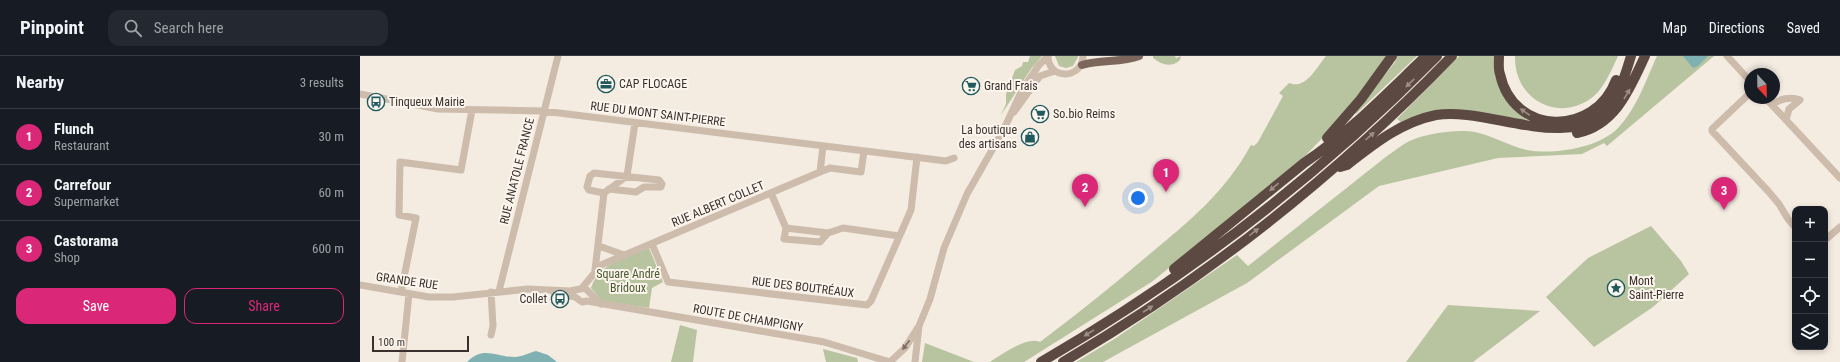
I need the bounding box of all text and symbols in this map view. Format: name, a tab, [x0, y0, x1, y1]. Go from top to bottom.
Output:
search box	[108, 10, 388, 46]
text: Pinpoint	[20, 16, 84, 39]
icon: search	[122, 17, 144, 39]
text: Search here	[154, 19, 224, 37]
text: Map	[1663, 20, 1687, 36]
text: Directions	[1709, 20, 1765, 36]
text: Saved	[1787, 20, 1820, 36]
north arrow	[1744, 68, 1780, 104]
text: Nearby	[16, 72, 64, 92]
office icon: CAP FLOCAGE	[596, 74, 616, 94]
text: 3 results	[300, 75, 344, 90]
supermarket icon: Grand Frais	[961, 76, 981, 96]
place label: CAP FLOCAGE	[619, 77, 687, 91]
one-way arrow	[1405, 78, 1414, 87]
place label: Grand Frais	[984, 79, 1038, 93]
one-way arrow	[1623, 88, 1630, 100]
bus stop icon: Tinqueux Mairie	[366, 92, 386, 112]
place label: Tinqueux Mairie	[389, 95, 465, 109]
street label: RUE DU MONT SAINT-PIERRE	[590, 99, 726, 129]
supermarket icon: So.bio Reims	[1030, 104, 1050, 124]
place label: So.bio Reims	[1053, 107, 1115, 121]
one-way arrow	[1520, 108, 1530, 116]
street label: RUE ANATOLE FRANCE	[497, 116, 537, 226]
text: Flunch	[54, 120, 94, 138]
place label: La boutique des artisans	[959, 123, 1017, 151]
shop icon: La boutique des artisans	[1020, 127, 1040, 147]
text: 1	[26, 129, 32, 144]
text: 30 m	[318, 129, 344, 144]
one-way arrow	[1364, 131, 1375, 140]
text: Restaurant	[54, 138, 109, 153]
pin: 1	[1153, 159, 1179, 192]
pin: 2	[1072, 174, 1098, 207]
text: Carrefour	[54, 176, 111, 194]
pin: 3	[1711, 177, 1737, 210]
street label: RUE ALBERT COLLET	[670, 178, 766, 230]
one-way arrow	[1269, 183, 1279, 192]
text: 2	[26, 185, 32, 200]
text: 60 m	[318, 185, 344, 200]
your location	[1128, 188, 1148, 208]
text: Supermarket	[54, 194, 119, 209]
map controls	[1792, 206, 1828, 350]
button: +	[1792, 206, 1828, 242]
one-way arrow	[1248, 228, 1259, 237]
text: Castorama	[54, 232, 118, 250]
text: 3	[26, 241, 32, 256]
text: 600 m	[312, 241, 344, 256]
button: −	[1792, 242, 1828, 278]
text: Shop	[54, 250, 80, 265]
park label: Square André Bridoux	[596, 267, 660, 295]
street label: GRANDE RUE	[375, 270, 439, 292]
street label: RUE DES BOUTRÉAUX	[751, 273, 855, 300]
place label: Mont Saint-Pierre	[1629, 274, 1684, 302]
place icon: Mont Saint-Pierre	[1606, 278, 1626, 298]
button: locate	[1792, 278, 1828, 314]
button: Save	[16, 288, 176, 324]
button: Share	[184, 288, 344, 324]
bus stop icon: Collet	[550, 289, 570, 309]
place label: Collet	[519, 292, 547, 306]
street label: ROUTE DE CHAMPIGNY	[692, 301, 805, 335]
one-way arrow	[1142, 305, 1154, 312]
button: layers	[1792, 314, 1828, 350]
one-way arrow	[1083, 330, 1095, 337]
scale bar	[372, 334, 469, 353]
text: 100 m	[378, 336, 405, 349]
one-way arrow	[902, 340, 910, 351]

